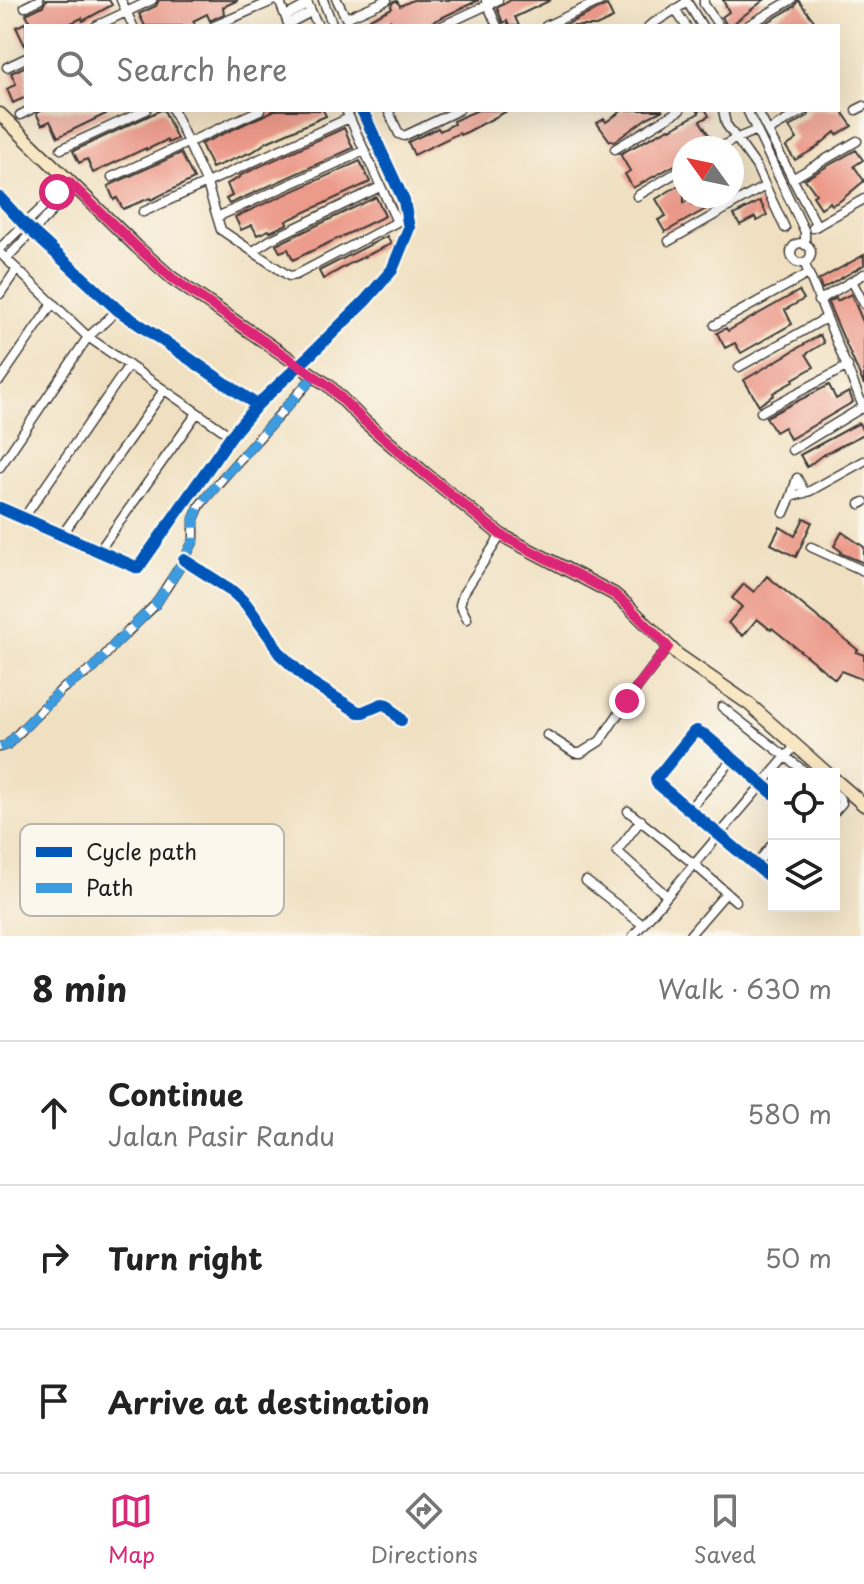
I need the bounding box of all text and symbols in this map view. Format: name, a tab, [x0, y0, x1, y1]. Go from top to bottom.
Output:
search box	[24, 24, 840, 112]
icon: search	[52, 46, 96, 90]
text: Search here	[116, 46, 288, 91]
north arrow	[672, 136, 744, 208]
route start	[39, 174, 75, 210]
route end	[609, 683, 645, 719]
map controls	[768, 768, 840, 912]
button: locate	[768, 768, 840, 840]
legend	[20, 824, 284, 916]
text: Cycle path	[86, 834, 197, 867]
button: layers	[768, 840, 840, 912]
text: Path	[86, 870, 134, 903]
text: 8 min	[32, 962, 127, 1014]
text: Walk · 630 m	[658, 969, 832, 1008]
text: Continue	[108, 1071, 243, 1116]
icon: ahead	[32, 1091, 76, 1135]
text: 580 m	[747, 1094, 832, 1133]
text: Jalan Pasir Randu	[108, 1116, 335, 1155]
icon: right	[32, 1235, 76, 1279]
text: Turn right	[108, 1235, 263, 1280]
text: 50 m	[765, 1238, 832, 1277]
icon: arrive	[32, 1379, 76, 1423]
text: Arrive at destination	[108, 1379, 430, 1424]
tab: Map	[108, 1489, 155, 1570]
tab: Directions	[371, 1489, 478, 1570]
tab: Saved	[694, 1489, 756, 1570]

